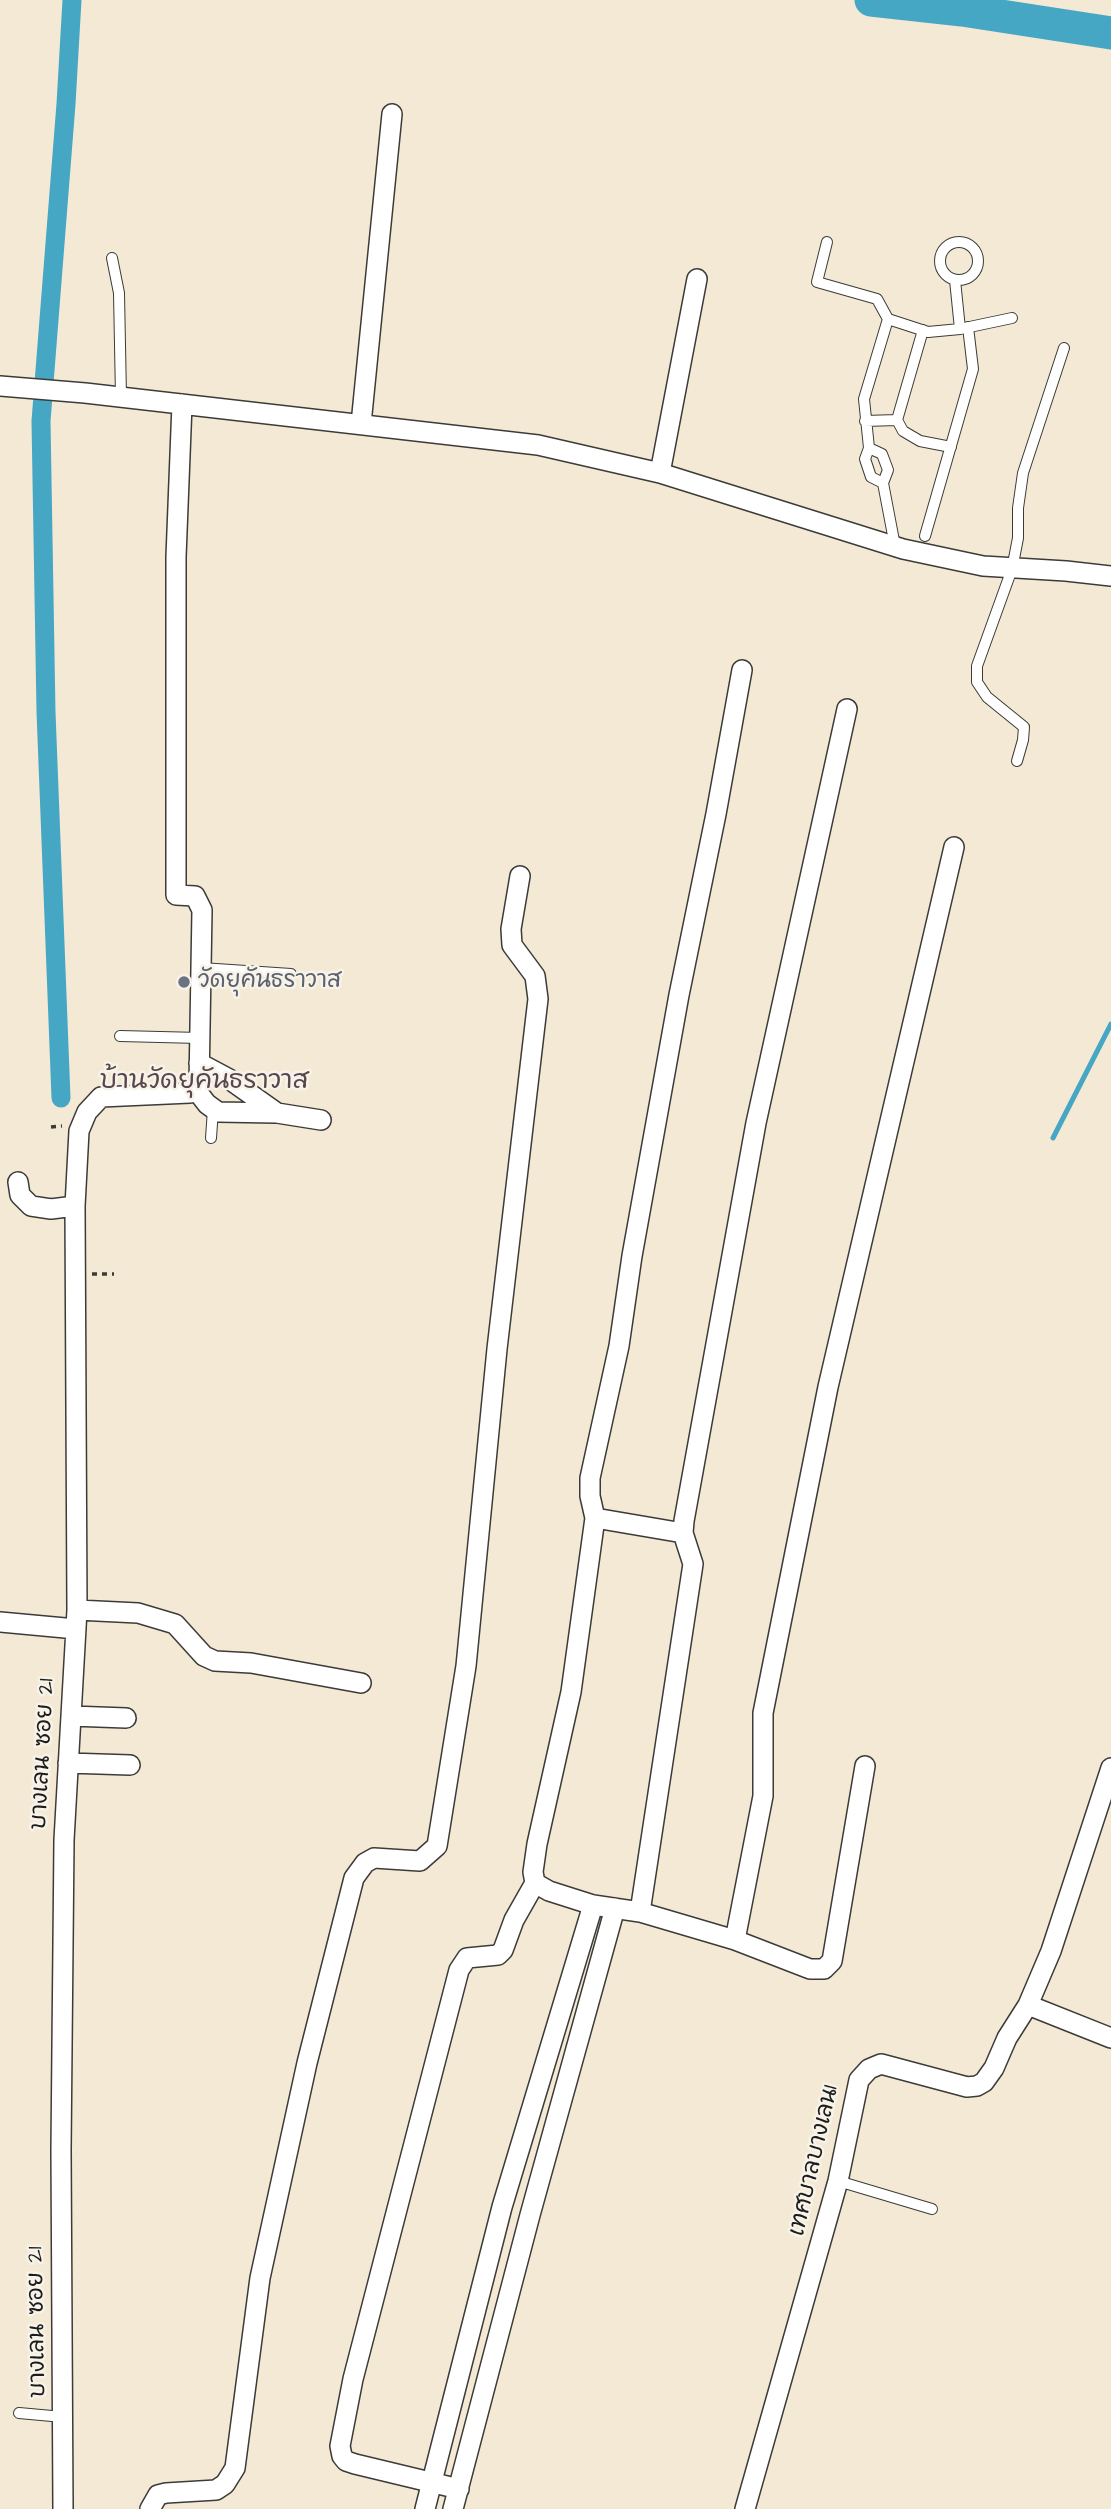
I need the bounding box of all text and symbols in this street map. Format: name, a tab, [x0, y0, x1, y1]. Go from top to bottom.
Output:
place label: วัดยุคันธราวาส	[198, 968, 341, 996]
marker: วัดยุคันธราวาส	[176, 974, 192, 990]
district label: บ้านวัดยุคันธราวาส	[100, 1067, 308, 1099]
street label: บางเลน ซอย 21	[26, 1678, 62, 1830]
street label: เทศบาลบางเลน1	[784, 2083, 846, 2239]
street label: บางเลน ซอย 21	[23, 2246, 53, 2398]

